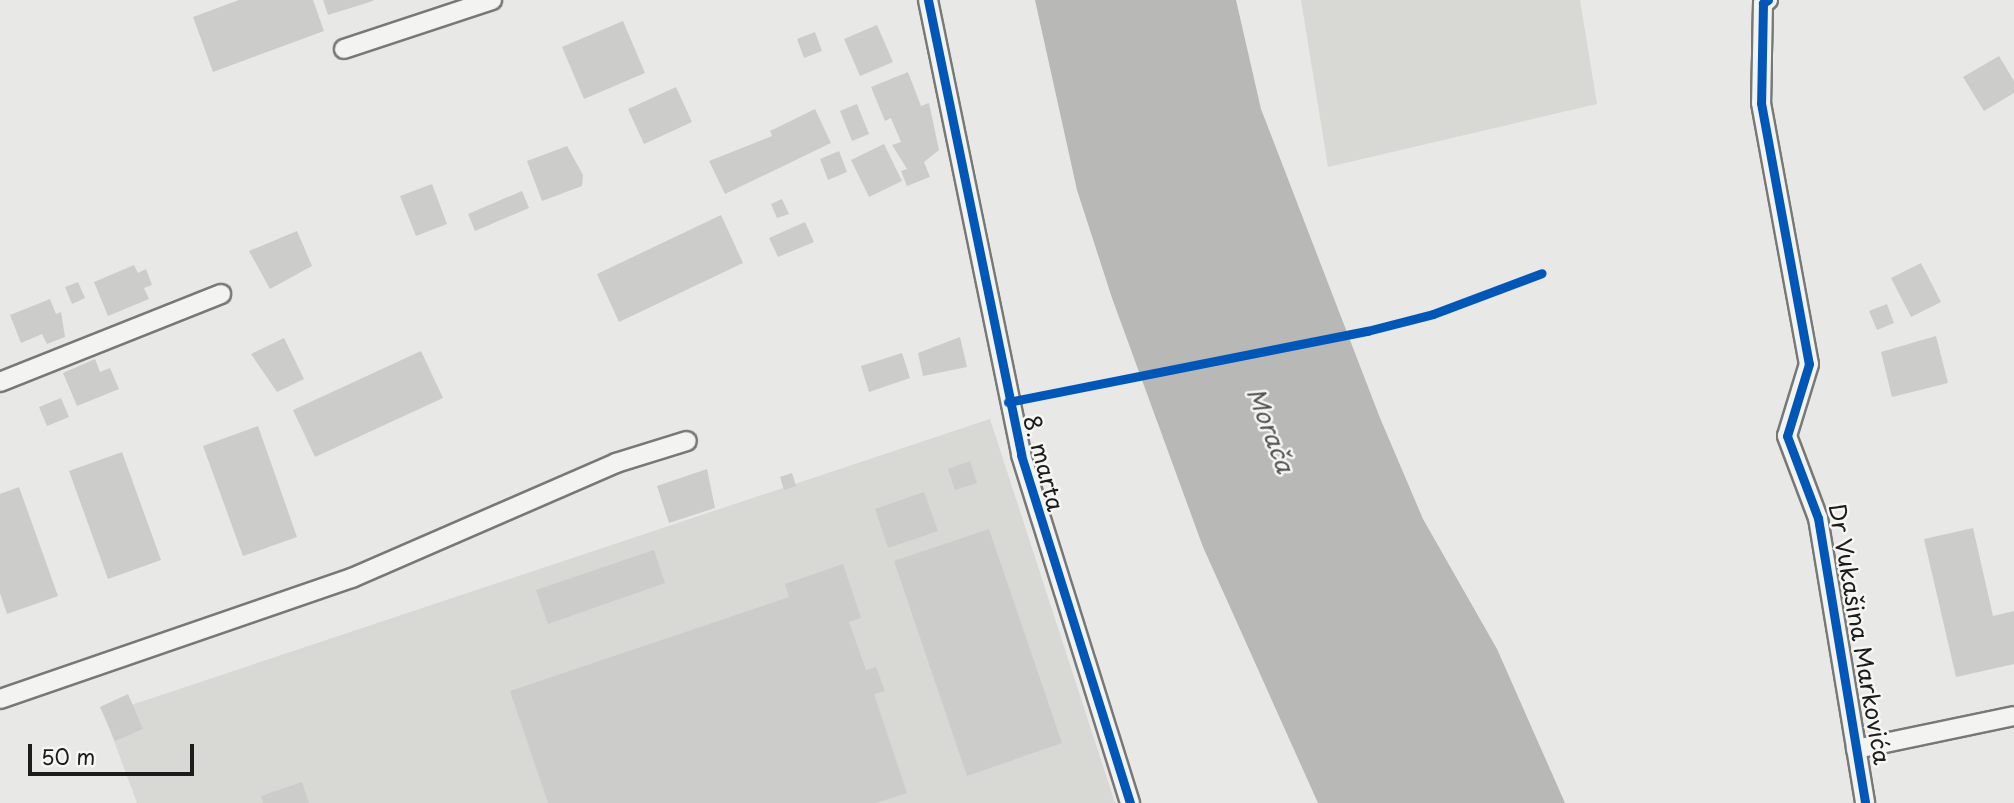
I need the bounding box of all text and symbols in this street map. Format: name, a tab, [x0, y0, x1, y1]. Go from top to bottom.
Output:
water label: Morača	[1242, 383, 1300, 477]
street label: 8. marta	[1018, 412, 1070, 514]
street label: Dr Vukašina Markovića	[1823, 501, 1897, 767]
scale bar	[32, 730, 198, 774]
text: 50 m	[41, 740, 95, 772]

